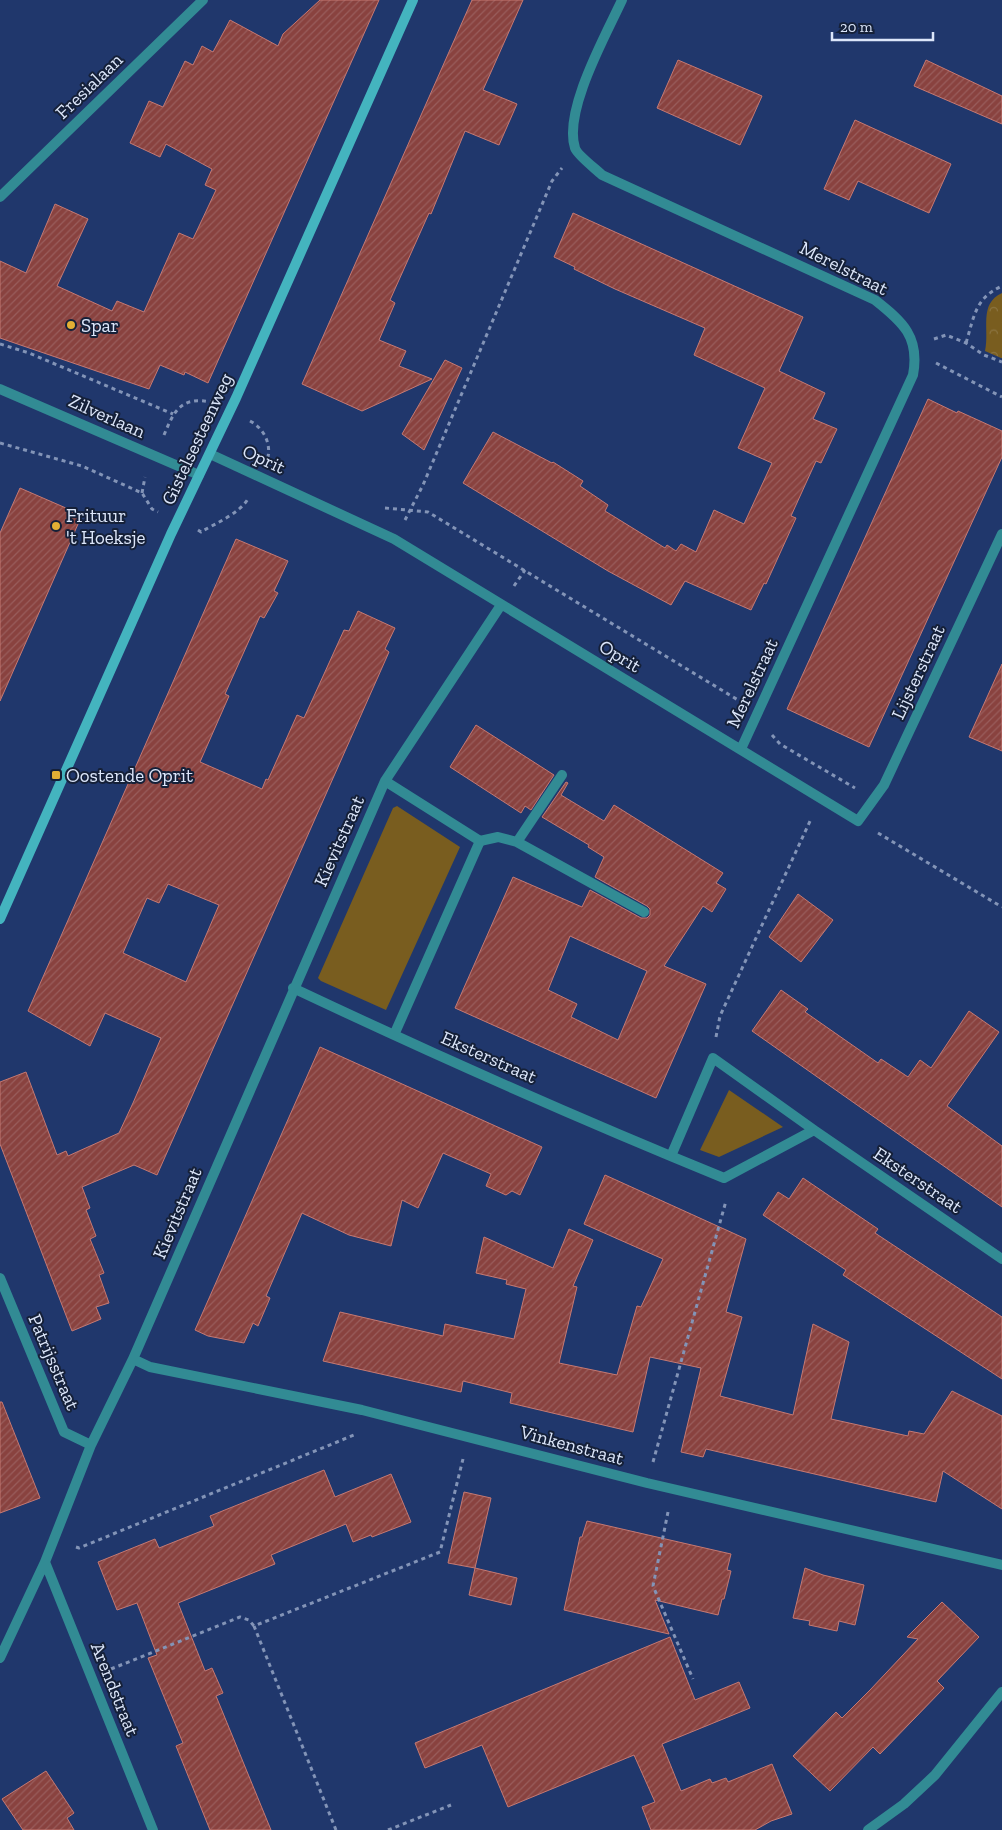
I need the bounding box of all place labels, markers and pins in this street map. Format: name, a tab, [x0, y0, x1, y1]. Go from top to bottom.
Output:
place label: Spar	[81, 314, 119, 337]
marker: Spar	[65, 319, 77, 331]
place label: Frituur 't Hoeksje	[66, 504, 146, 549]
marker: Frituur 't Hoeksje	[50, 520, 62, 532]
place label: Oostende Oprit	[66, 764, 193, 787]
marker: Oostende Oprit	[50, 769, 62, 781]

